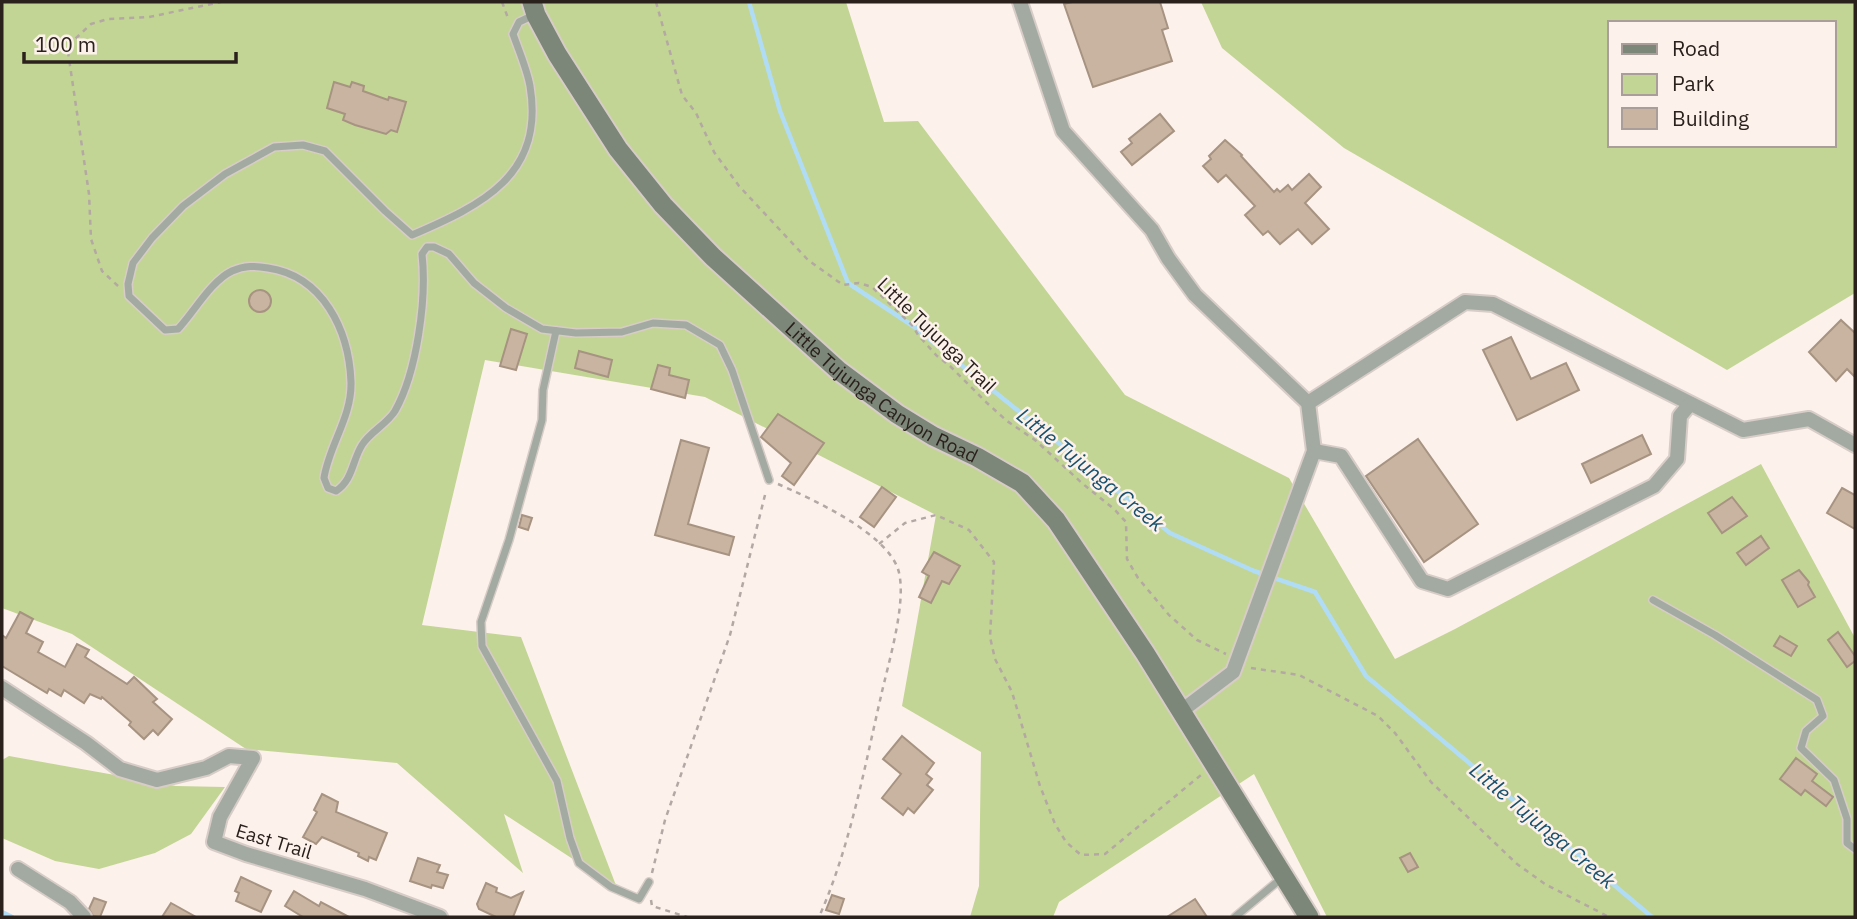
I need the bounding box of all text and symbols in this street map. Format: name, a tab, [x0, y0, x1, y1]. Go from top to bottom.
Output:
scale bar	[24, 21, 236, 65]
legend	[1608, 21, 1836, 147]
text: 100 m	[35, 30, 96, 58]
text: Road	[1672, 34, 1720, 62]
text: Park	[1672, 69, 1715, 97]
text: Building	[1672, 104, 1749, 132]
street label: Little Tujunga Trail	[872, 272, 1002, 398]
street label: Little Tujunga Canyon Road	[780, 316, 982, 468]
water label: Little Tujunga Creek	[1011, 401, 1171, 538]
water label: Little Tujunga Creek	[1464, 756, 1623, 895]
street label: East Trail	[233, 818, 315, 864]

